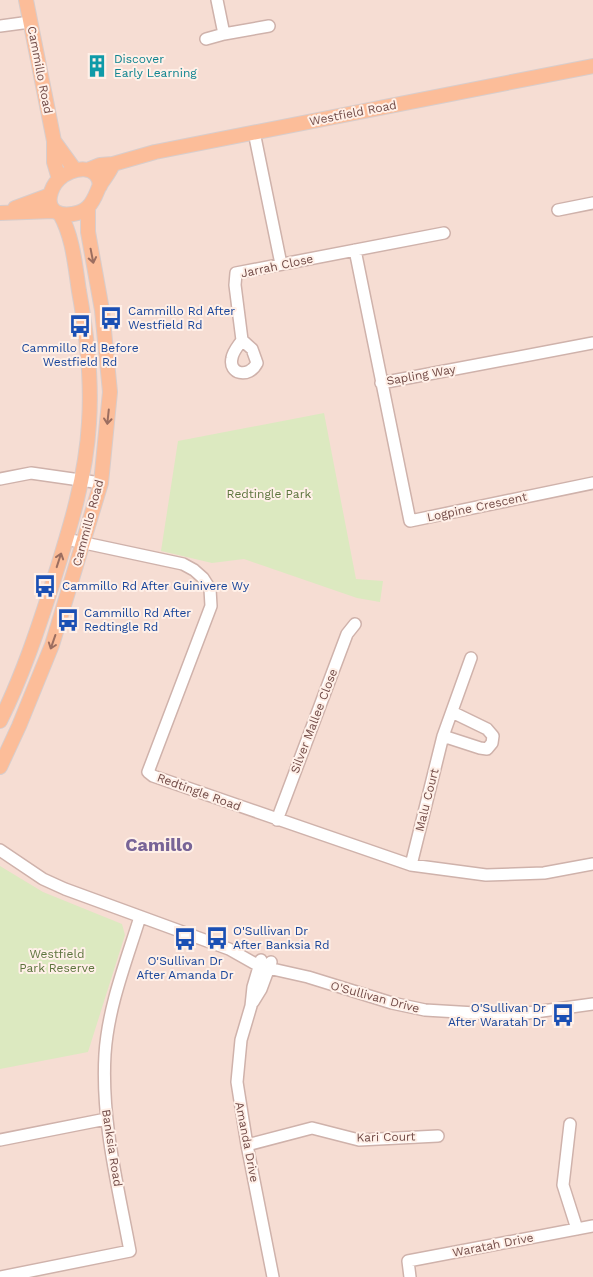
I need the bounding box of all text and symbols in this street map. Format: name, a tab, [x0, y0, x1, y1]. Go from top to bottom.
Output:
street label: Cammillo Road	[25, 25, 55, 115]
place label: Discover Early Learning	[114, 52, 197, 80]
building icon: Discover Early Learning	[84, 53, 110, 79]
street label: Westfield Road	[308, 98, 398, 128]
one-way arrow	[88, 248, 98, 264]
street label: Jarrah Close	[240, 251, 315, 281]
place label: Cammillo Rd After Westfield Rd	[128, 304, 235, 332]
bus stop icon: Cammillo Rd After Westfield Rd	[98, 305, 124, 331]
bus stop icon: Cammillo Rd Before Westfield Rd	[67, 313, 93, 339]
place label: Cammillo Rd Before Westfield Rd	[21, 341, 139, 369]
street label: Sapling Way	[385, 362, 458, 388]
one-way arrow	[104, 409, 113, 425]
street label: Cammillo Road	[70, 478, 106, 568]
park label: Redtingle Park	[227, 487, 312, 501]
street label: Logpine Crescent	[426, 490, 528, 524]
one-way arrow	[55, 553, 65, 569]
bus stop icon: Cammillo Rd After Guinivere Wy	[32, 573, 58, 599]
place label: Cammillo Rd After Guinivere Wy	[62, 579, 250, 593]
place label: Cammillo Rd After Redtingle Rd	[84, 606, 191, 634]
bus stop icon: Cammillo Rd After Redtingle Rd	[55, 607, 81, 633]
one-way arrow	[48, 634, 57, 649]
street label: Silver Mallee Close	[288, 667, 340, 775]
street label: Malu Court	[412, 767, 442, 833]
street label: Redtingle Road	[155, 770, 243, 814]
district label: Camillo	[125, 834, 193, 855]
place label: O'Sullivan Dr After Banksia Rd	[233, 924, 330, 952]
bus stop icon: O'Sullivan Dr After Banksia Rd	[204, 925, 230, 951]
bus stop icon: O'Sullivan Dr After Amanda Dr	[172, 926, 198, 952]
park label: Westfield Park Reserve	[19, 947, 95, 975]
place label: O'Sullivan Dr After Amanda Dr	[136, 954, 234, 982]
street label: O'Sullivan Drive	[329, 978, 421, 1016]
place label: O'Sullivan Dr After Waratah Dr	[448, 1001, 546, 1029]
bus stop icon: O'Sullivan Dr After Waratah Dr	[550, 1002, 576, 1028]
street label: Amanda Drive	[232, 1101, 262, 1183]
street label: Banksia Road	[99, 1108, 125, 1188]
street label: Kari Court	[356, 1129, 416, 1145]
street label: Waratah Drive	[451, 1230, 535, 1260]

